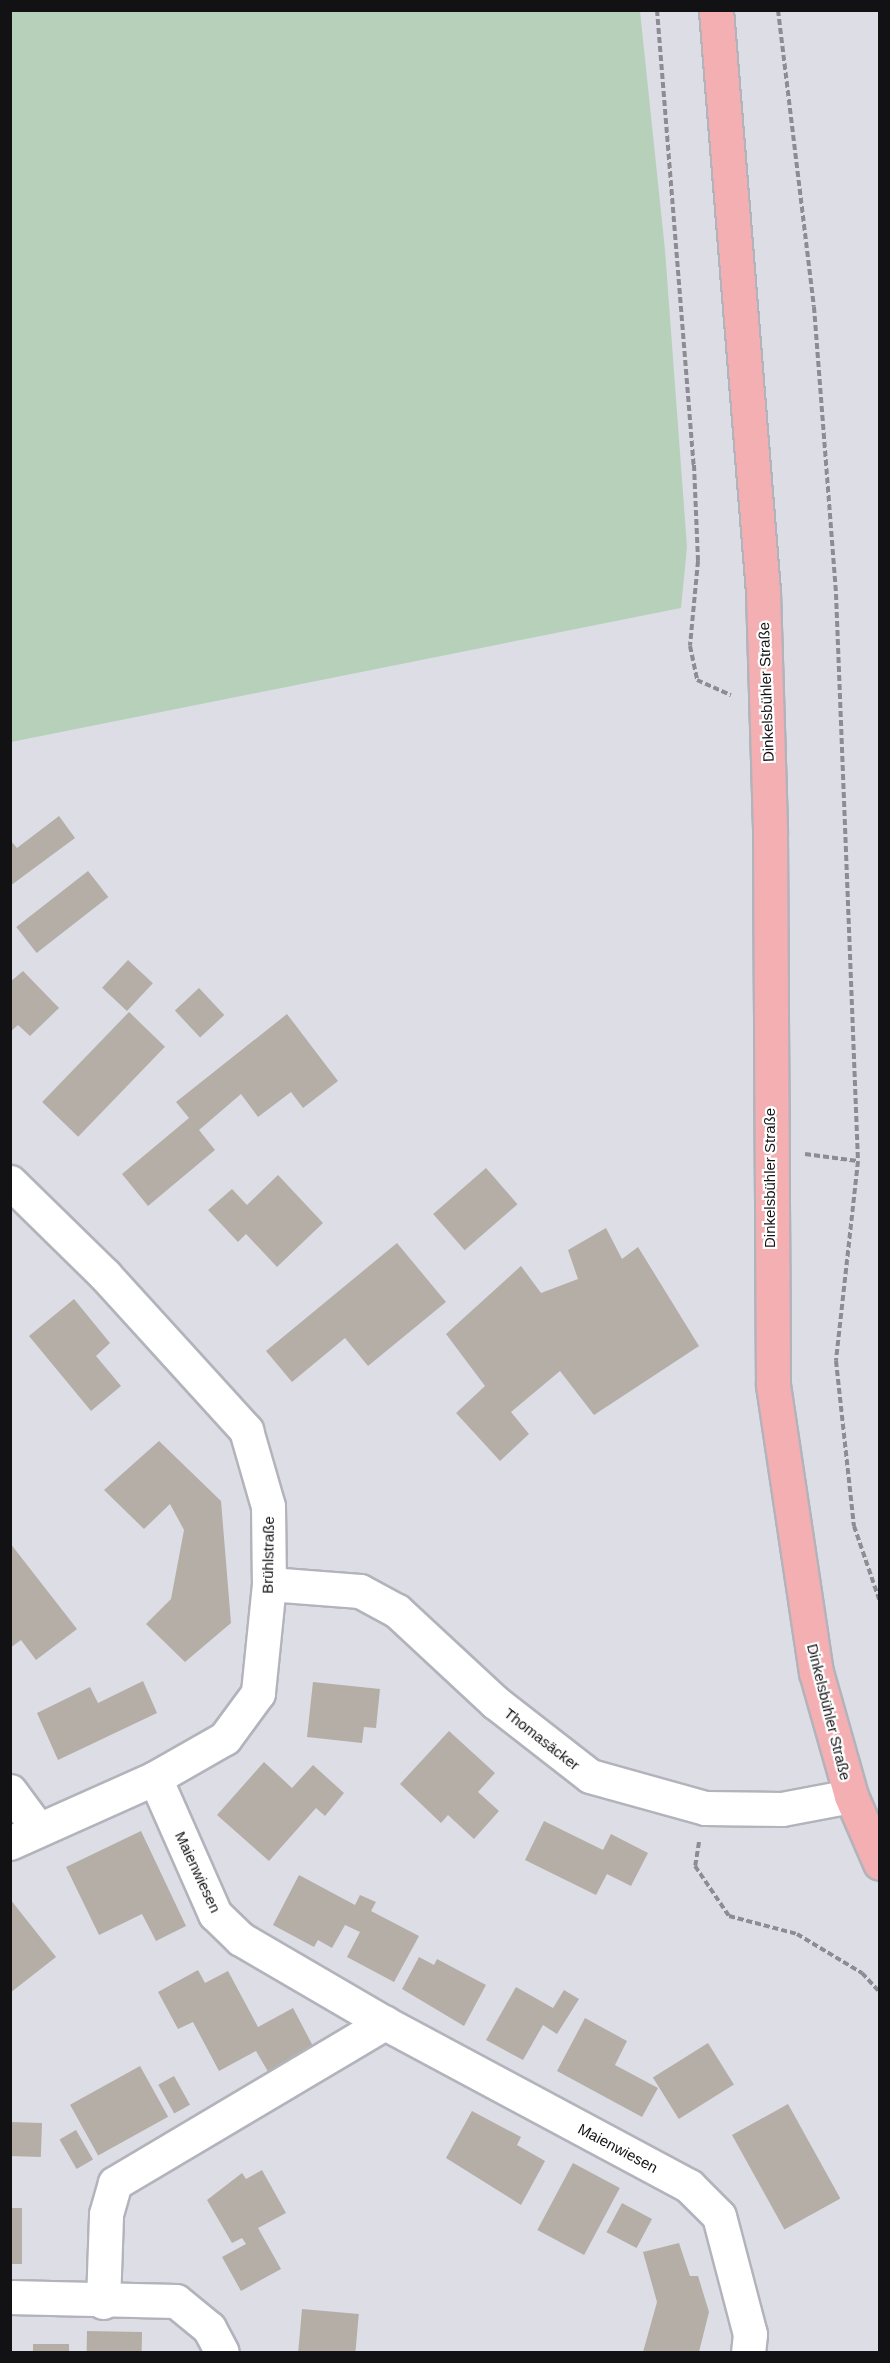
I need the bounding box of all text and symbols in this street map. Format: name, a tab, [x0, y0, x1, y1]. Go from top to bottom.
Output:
street label: Dinkelsbühler Straße	[755, 622, 777, 762]
street label: Dinkelsbühler Straße	[761, 1108, 779, 1248]
street label: Brühlstraße	[258, 1516, 278, 1594]
street label: Dinkelsbühler Straße	[803, 1642, 855, 1782]
street label: Thomasäcker	[501, 1704, 583, 1774]
street label: Maienwiesen	[171, 1829, 225, 1915]
street label: Maienwiesen	[575, 2120, 661, 2176]

